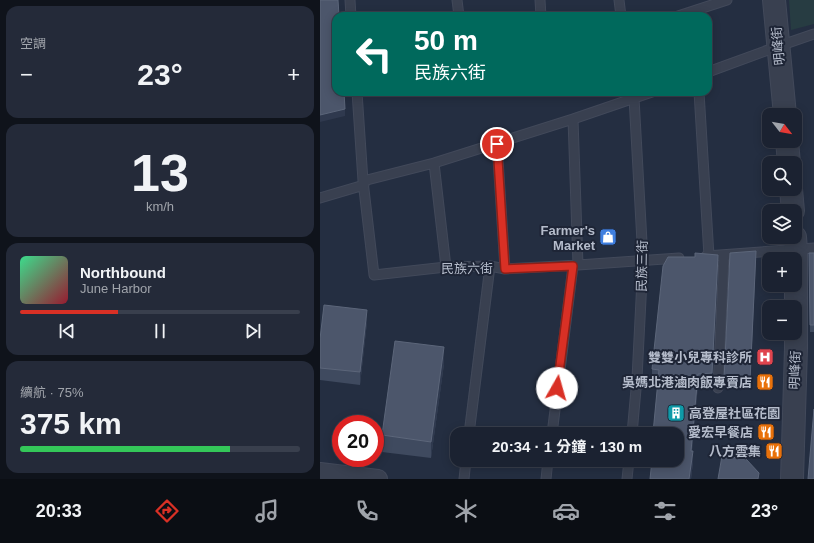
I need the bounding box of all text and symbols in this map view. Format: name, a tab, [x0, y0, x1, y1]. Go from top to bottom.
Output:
text: 50 m	[414, 25, 478, 56]
street label: 明峰街	[769, 26, 787, 66]
icon: left	[348, 28, 400, 80]
text: 空調	[20, 36, 46, 51]
text: 23°	[137, 58, 183, 91]
text: −	[20, 62, 33, 87]
text: +	[287, 62, 300, 87]
text: 民族六街	[414, 63, 486, 83]
north arrow	[762, 108, 802, 148]
map controls	[762, 108, 802, 340]
pin	[480, 127, 514, 161]
icon: arrive	[486, 133, 508, 155]
text: 13	[131, 144, 189, 202]
button: search	[762, 156, 802, 196]
text: km/h	[146, 199, 174, 214]
button: layers	[762, 204, 802, 244]
place label: Farmer's Market	[541, 223, 596, 253]
shop icon: Farmer's Market	[598, 227, 618, 247]
street label: 民族三街	[634, 240, 650, 292]
button: +	[762, 252, 802, 292]
street label: 民族六街	[441, 261, 493, 276]
text: Northbound	[80, 264, 166, 281]
text: June Harbor	[80, 281, 152, 296]
button: −	[762, 300, 802, 340]
icon: previous	[56, 320, 78, 342]
icon: pause	[149, 320, 171, 342]
icon: next	[242, 320, 264, 342]
hospital icon: 雙雙小兒專科診所	[755, 347, 775, 367]
place label: 雙雙小兒專科診所	[648, 350, 752, 365]
street label: 明峰街	[787, 350, 803, 390]
position arrow	[536, 367, 578, 409]
restaurant icon: 吳媽北港滷肉飯專賣店	[755, 372, 775, 392]
place label: 吳媽北港滷肉飯專賣店	[622, 375, 752, 390]
text: 續航 · 75%	[20, 385, 84, 400]
building icon: 高登屋社區花園	[666, 403, 686, 423]
place label: 高登屋社區花園	[689, 406, 780, 421]
text: 375 km	[20, 407, 122, 440]
speed limit sign: 20	[332, 415, 384, 467]
restaurant icon: 愛宏早餐店	[756, 422, 776, 442]
place label: 愛宏早餐店	[688, 425, 753, 440]
text: 20:34 · 1 分鐘 · 130 m	[492, 438, 642, 455]
restaurant icon: 八方雲集	[764, 441, 784, 461]
place label: 八方雲集	[709, 444, 761, 459]
icon: directions	[153, 497, 181, 525]
icon: music	[253, 497, 281, 525]
icon: phone	[353, 497, 381, 525]
icon: climate	[452, 497, 480, 525]
icon: car	[552, 497, 580, 525]
icon: filters	[651, 497, 679, 525]
text: 20:33	[36, 501, 82, 521]
text: 23°	[751, 501, 778, 521]

